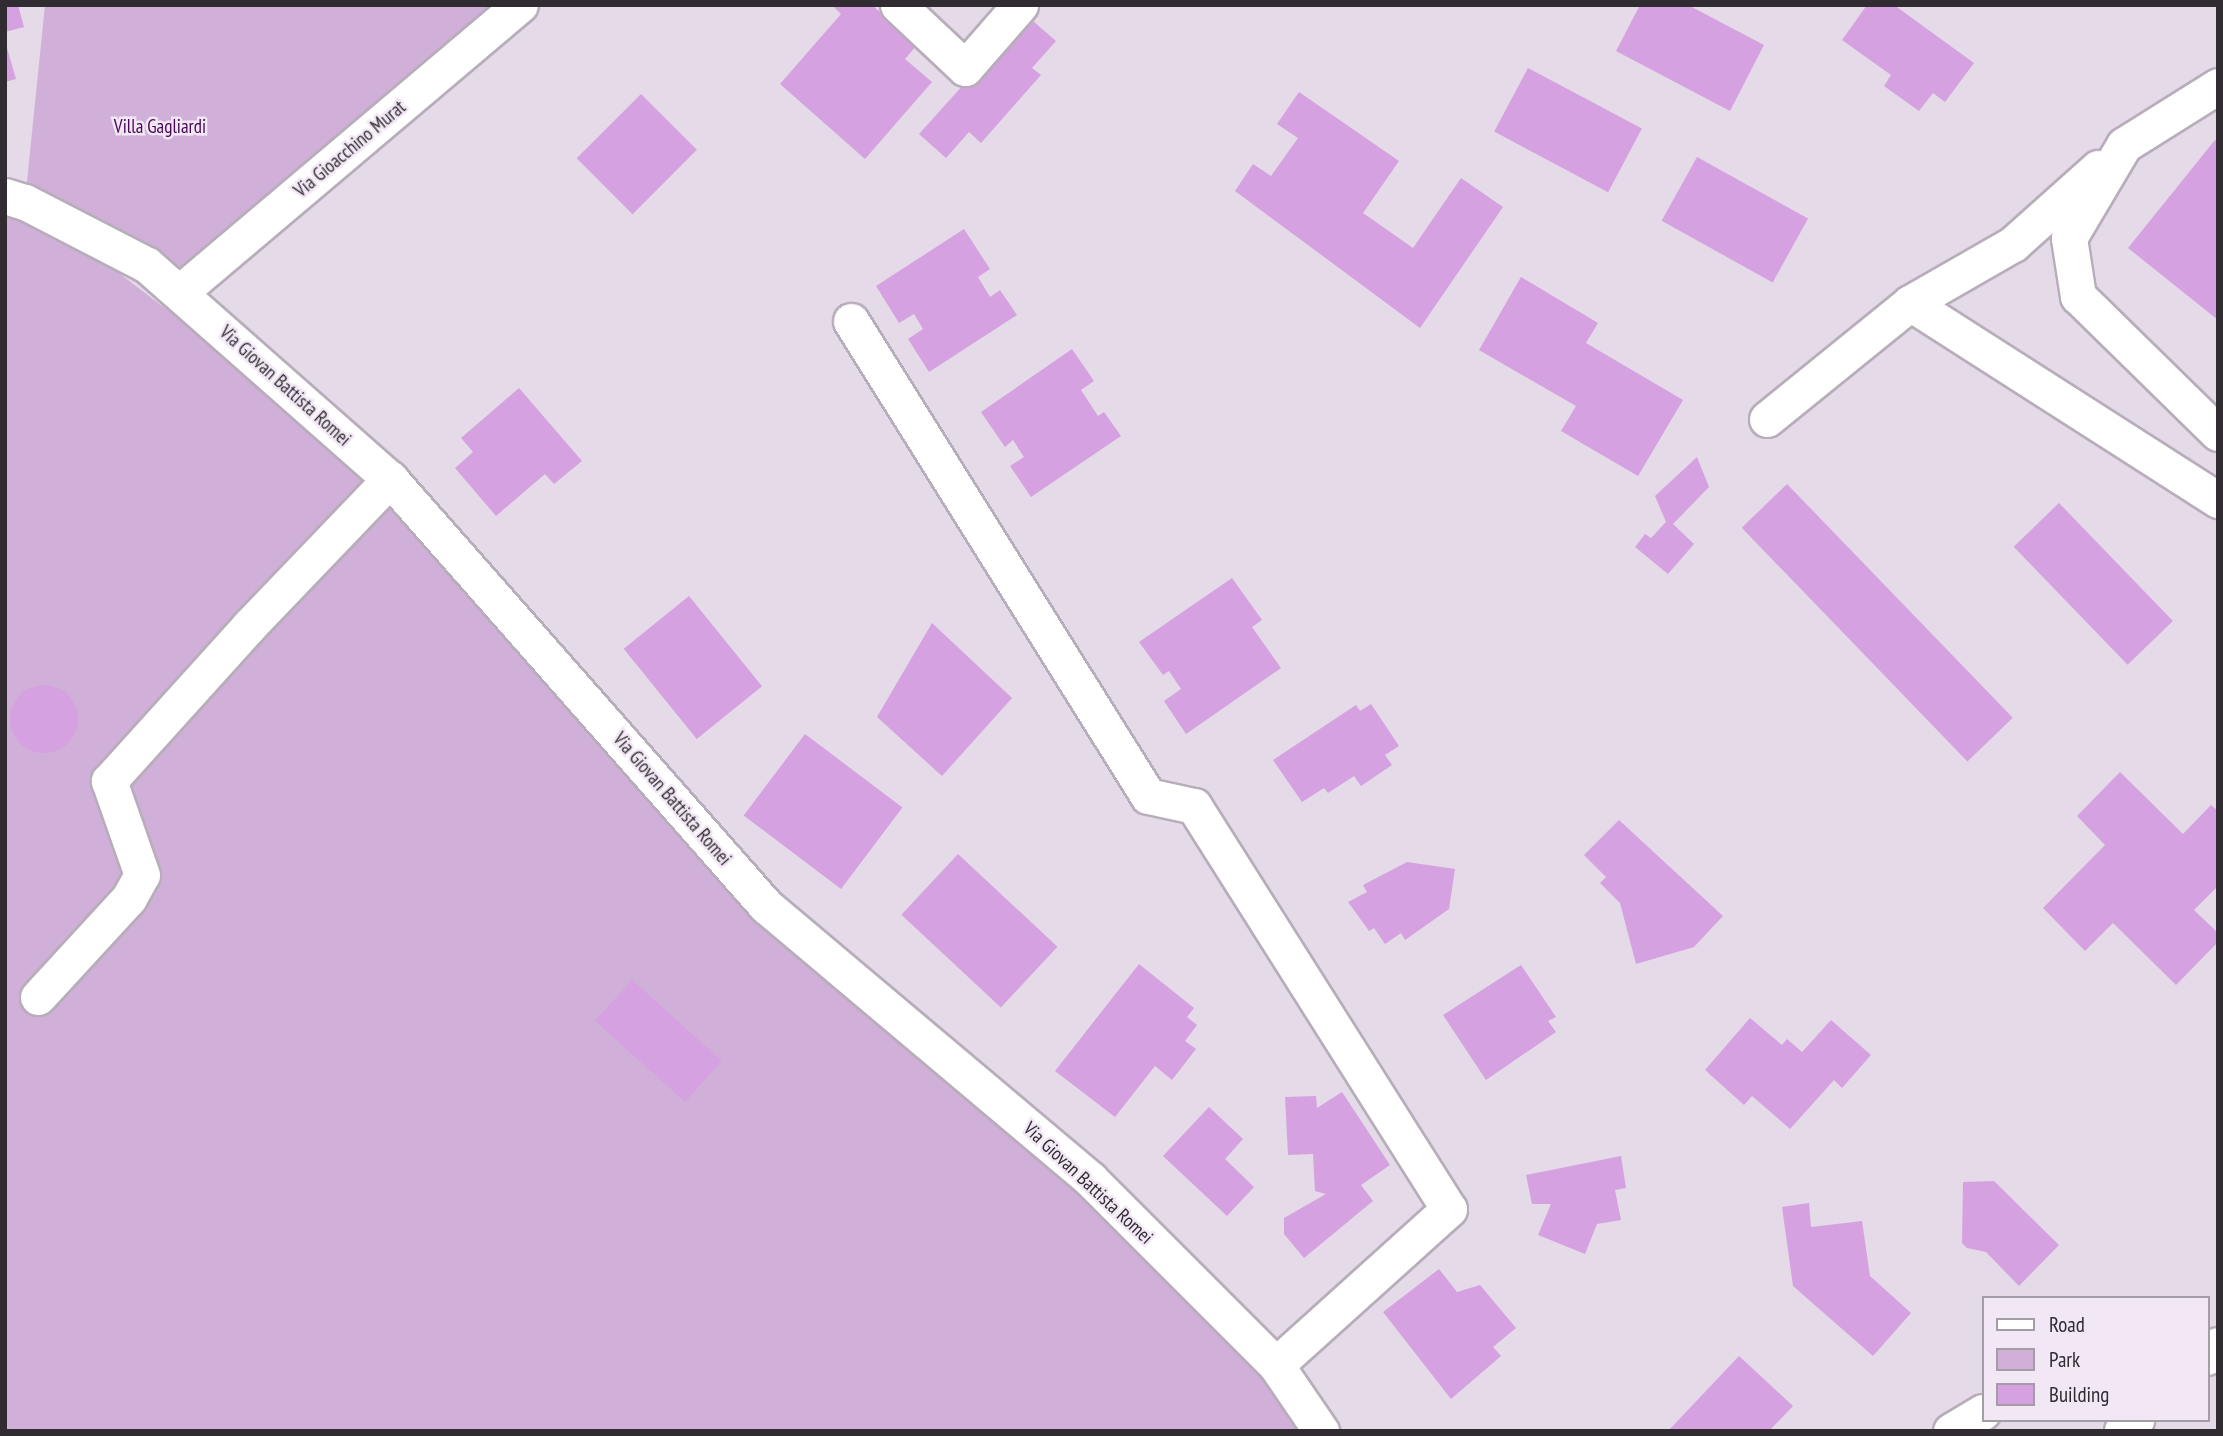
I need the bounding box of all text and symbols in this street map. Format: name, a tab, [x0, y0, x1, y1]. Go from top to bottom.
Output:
street label: Via Gioacchino Murat	[290, 96, 410, 202]
park label: Villa Gagliardi	[114, 116, 206, 138]
street label: Via Giovan Battista Romei	[215, 321, 355, 451]
street label: Via Giovan Battista Romei	[608, 728, 736, 870]
street label: Via Giovan Battista Romei	[1019, 1117, 1157, 1249]
legend	[1982, 1296, 2209, 1422]
text: Road	[2049, 1311, 2085, 1338]
text: Park	[2049, 1346, 2080, 1373]
text: Building	[2049, 1381, 2109, 1408]

